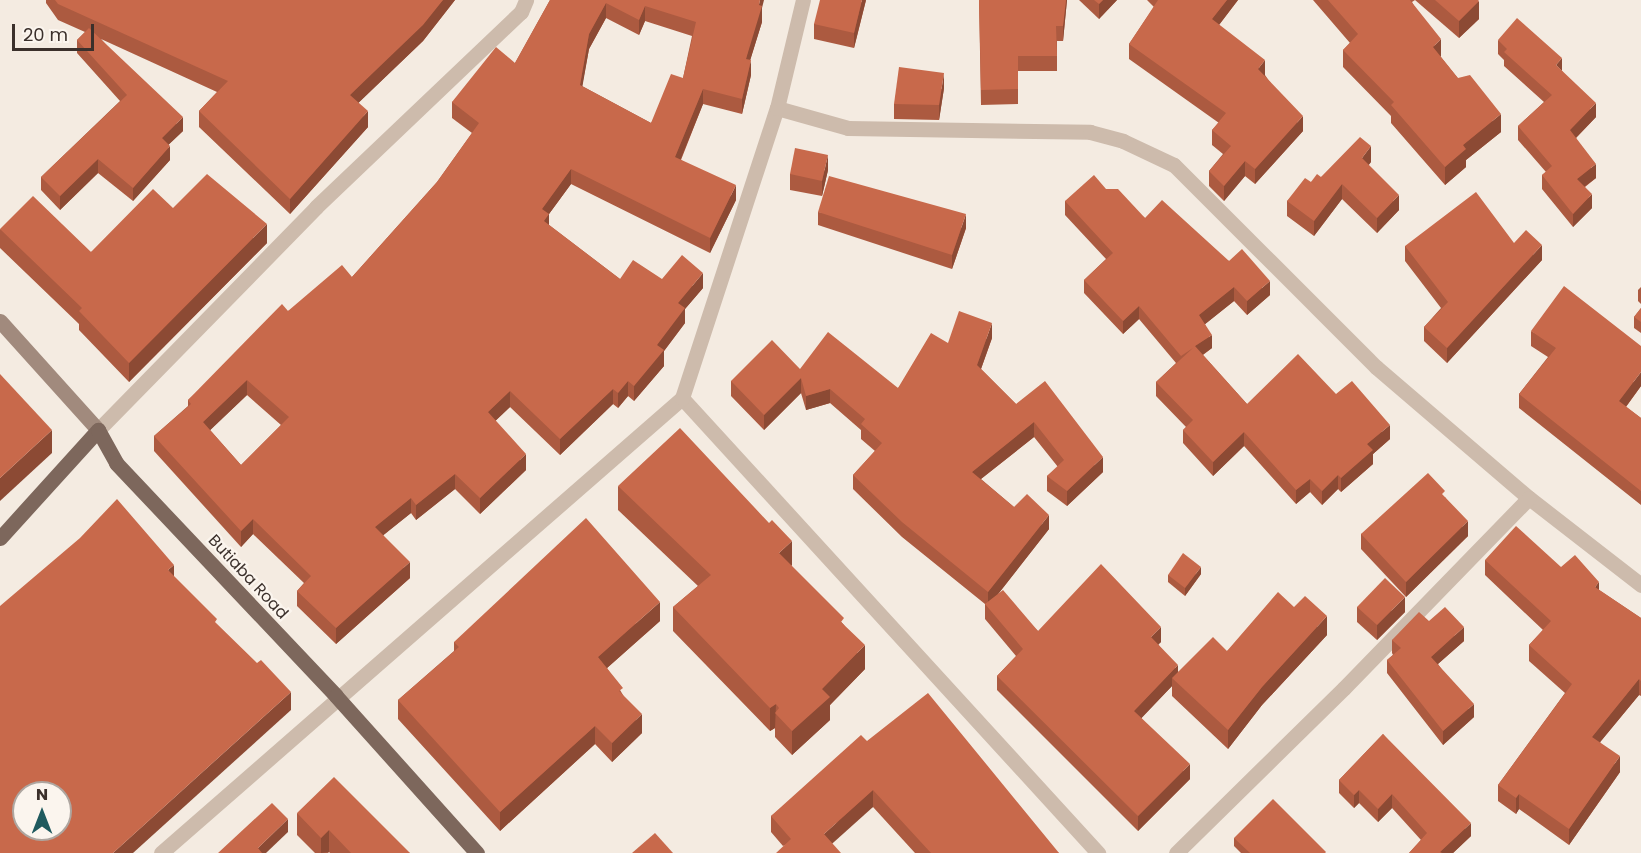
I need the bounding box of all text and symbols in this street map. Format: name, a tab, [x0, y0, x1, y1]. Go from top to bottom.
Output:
scale bar	[15, 12, 98, 50]
text: 20 m	[23, 22, 68, 47]
street label: Butiaba Road	[204, 531, 292, 623]
north arrow	[12, 781, 72, 841]
text: N	[36, 783, 48, 806]

